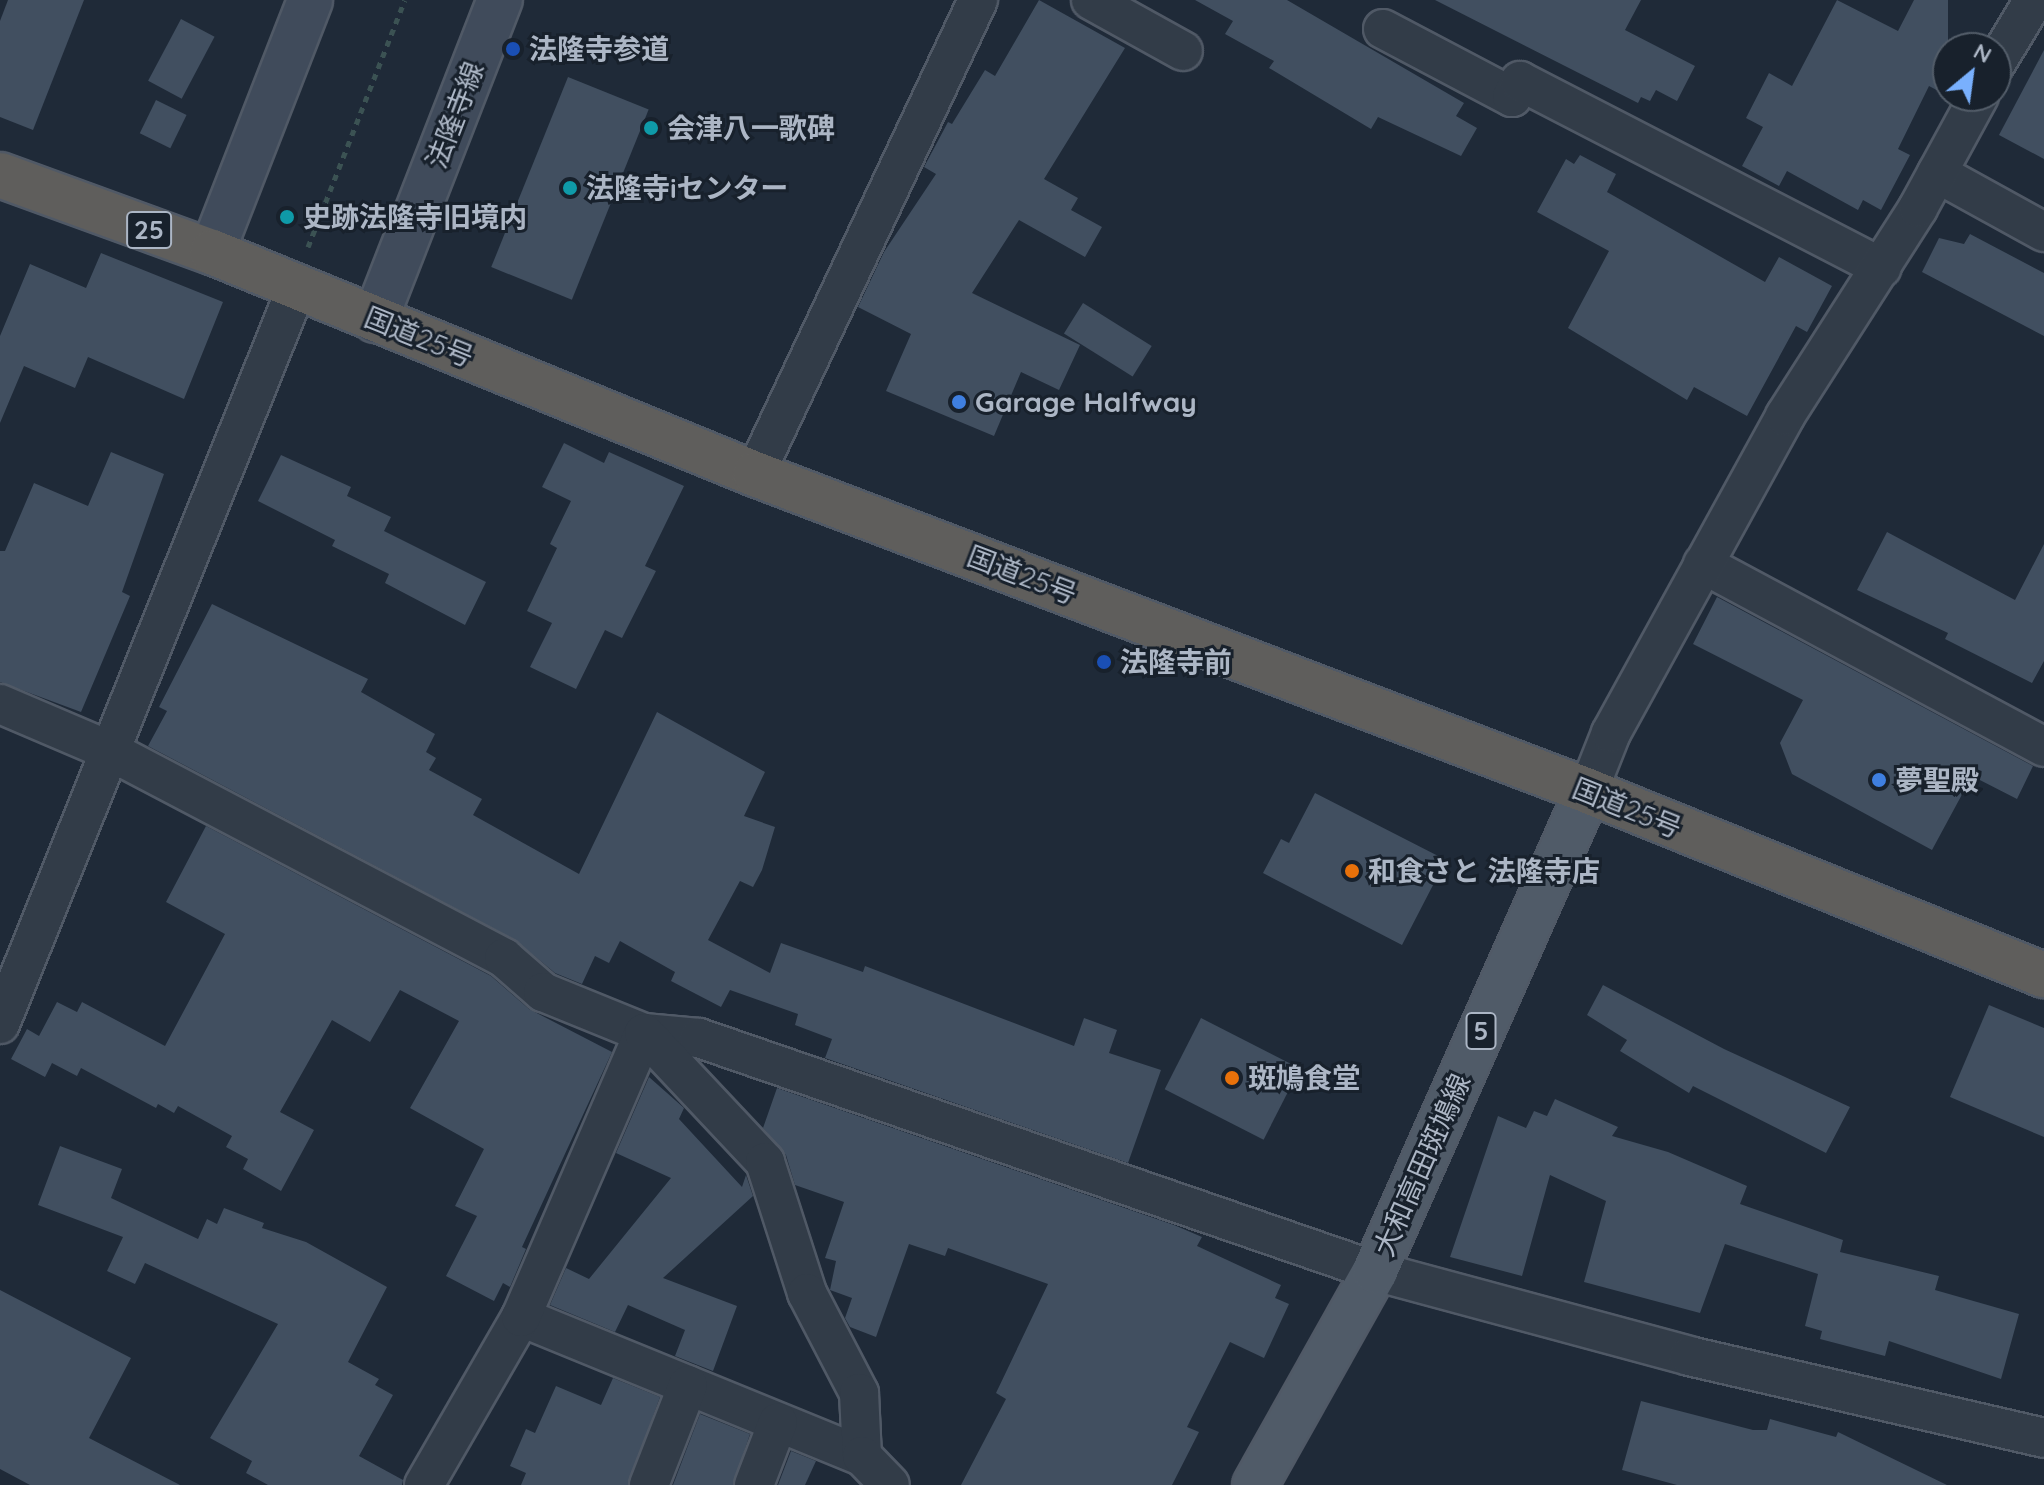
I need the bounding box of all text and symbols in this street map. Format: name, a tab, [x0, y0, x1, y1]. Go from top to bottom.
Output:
place label: 法隆寺参道	[529, 32, 669, 66]
north arrow	[1932, 32, 2012, 112]
text: N	[1969, 37, 1997, 69]
marker: 法隆寺参道	[504, 40, 522, 58]
street label: 法隆寺線	[419, 57, 491, 173]
place label: 会津八一歌碑	[667, 111, 835, 145]
marker: 会津八一歌碑	[642, 119, 660, 137]
place label: 法隆寺iセンター	[586, 171, 789, 205]
marker: 法隆寺iセンター	[561, 179, 579, 197]
place label: 史跡法隆寺旧境内	[303, 200, 527, 234]
road number: 25	[125, 208, 173, 252]
marker: 史跡法隆寺旧境内	[278, 208, 296, 226]
street label: 国道25号	[359, 300, 479, 374]
place label: Garage Halfway	[975, 385, 1197, 419]
marker: Garage Halfway	[950, 393, 968, 411]
street label: 国道25号	[962, 539, 1082, 611]
place label: 法隆寺前	[1120, 645, 1232, 679]
marker: 法隆寺前	[1095, 653, 1113, 671]
place label: 夢聖殿	[1895, 763, 1979, 797]
street label: 国道25号	[1567, 771, 1687, 845]
marker: 夢聖殿	[1870, 771, 1888, 789]
place label: 和食さと 法隆寺店	[1368, 854, 1600, 888]
marker: 和食さと 法隆寺店	[1343, 862, 1361, 880]
road number: 5	[1465, 1009, 1497, 1053]
place label: 斑鳩食堂	[1248, 1061, 1360, 1095]
marker: 斑鳩食堂	[1223, 1069, 1241, 1087]
street label: 大和高田斑鳩線	[1367, 1069, 1477, 1261]

